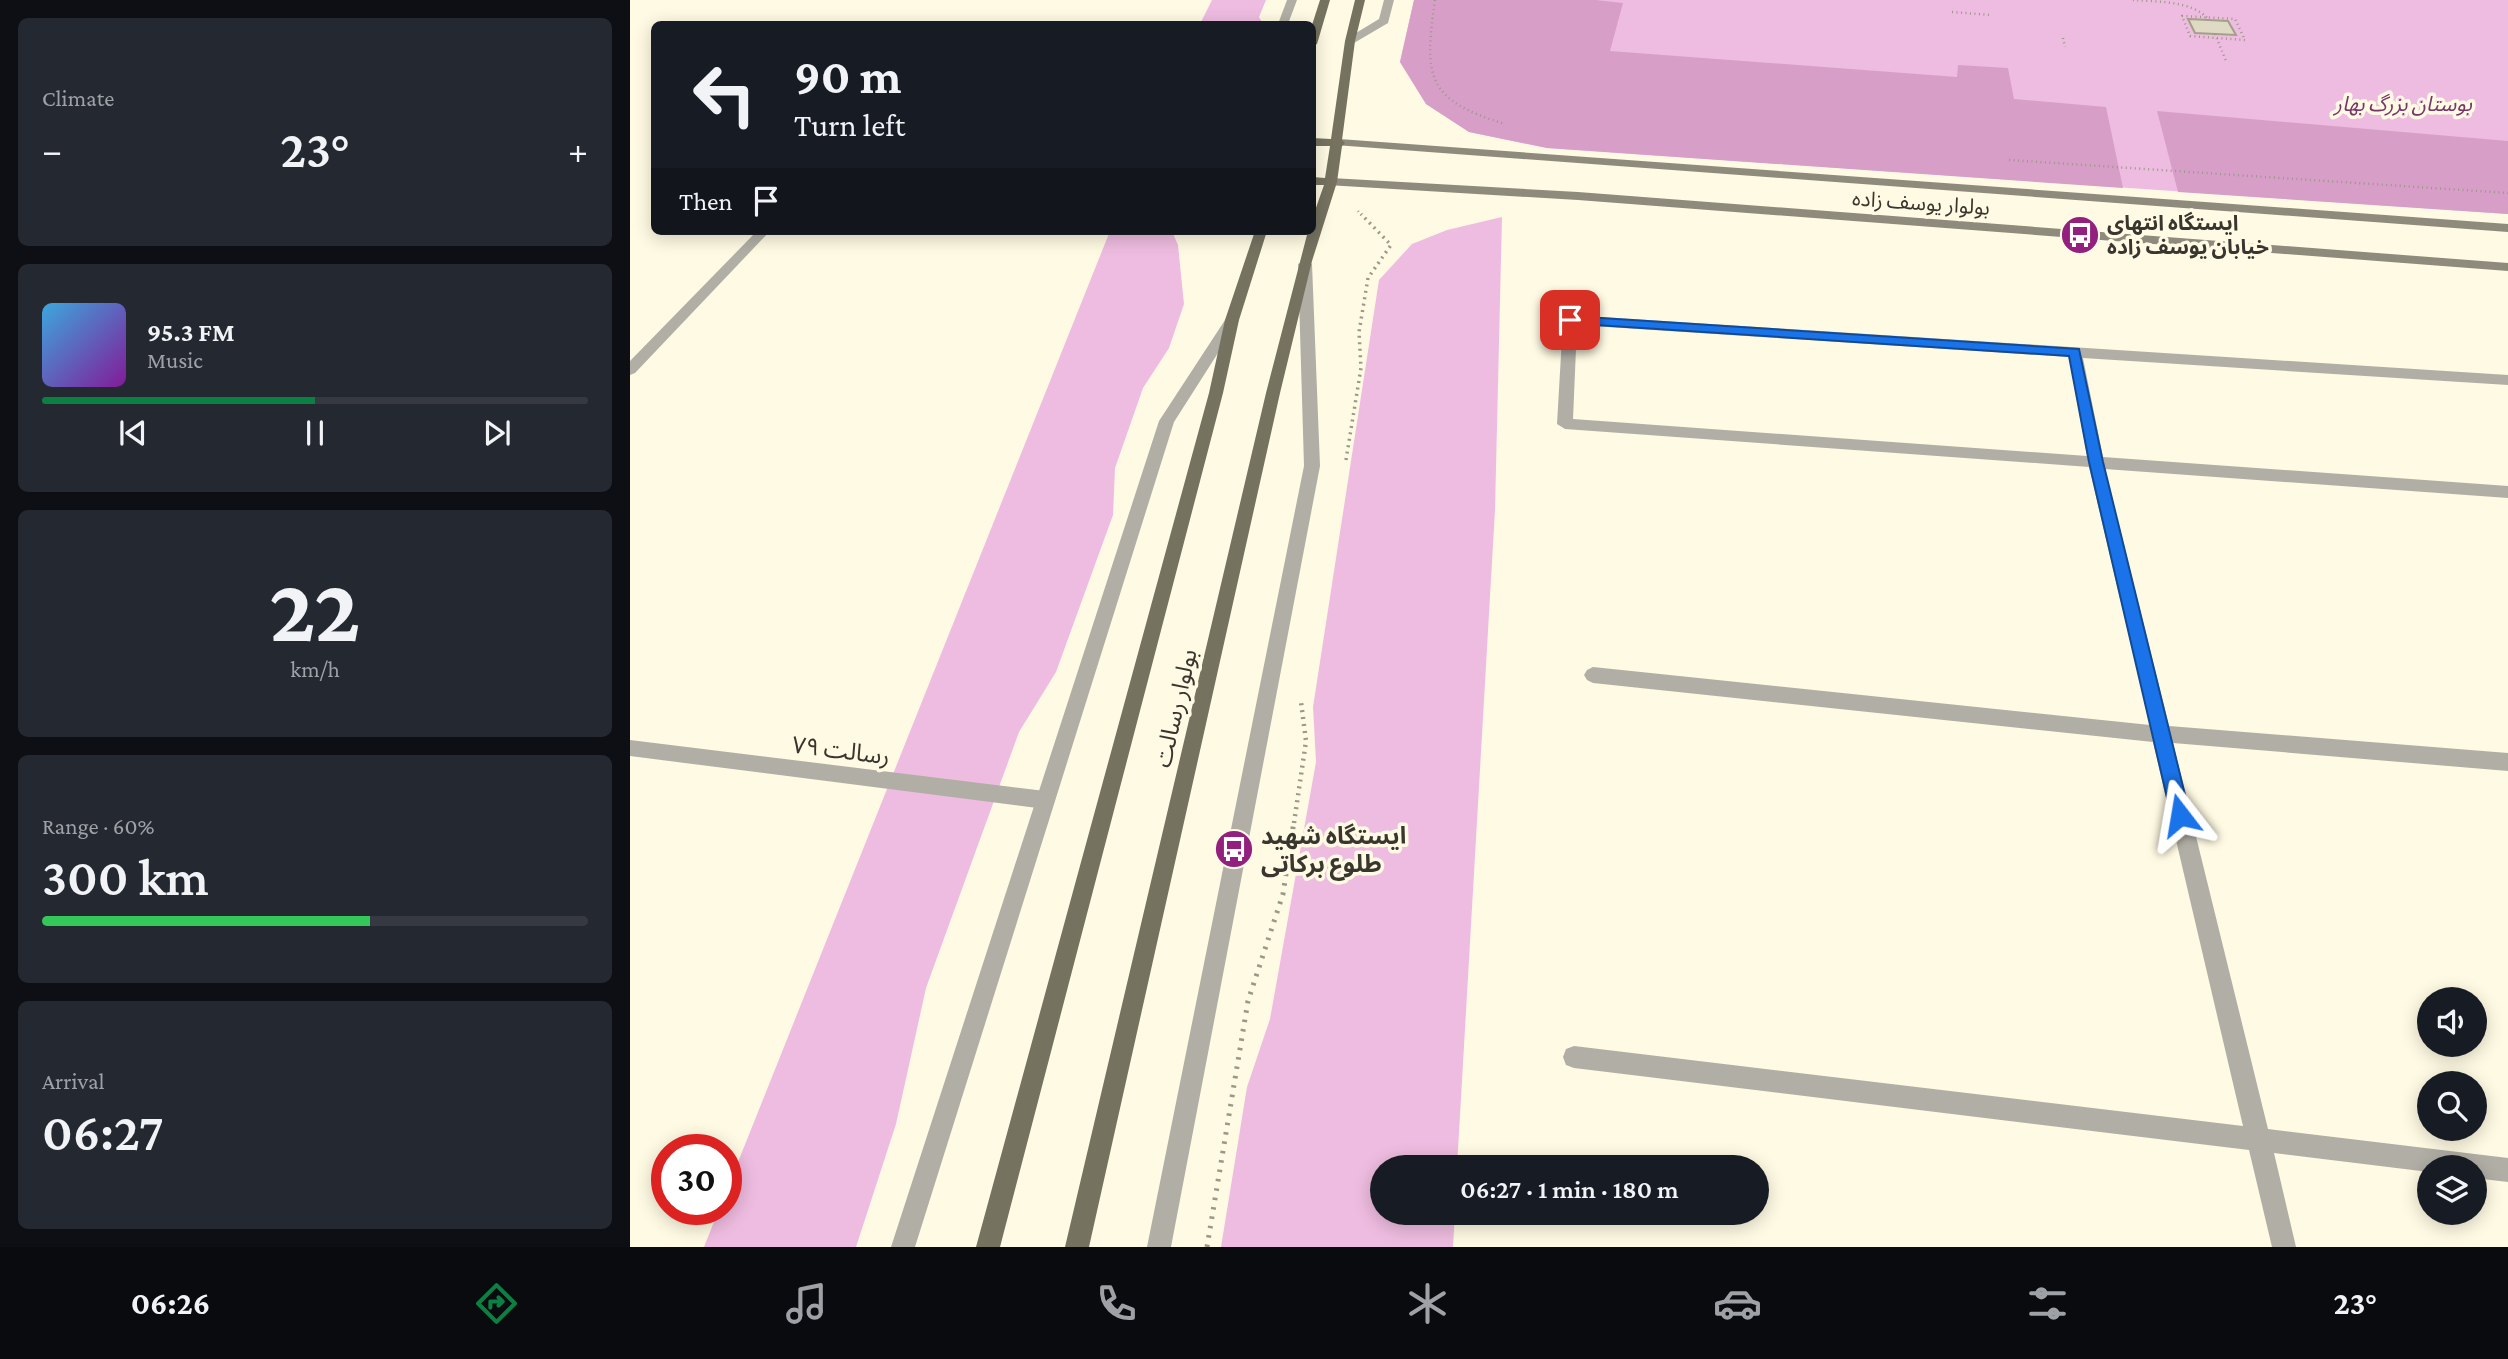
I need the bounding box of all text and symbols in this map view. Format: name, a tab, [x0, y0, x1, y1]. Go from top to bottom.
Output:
icon: left	[679, 49, 770, 140]
text: 90 m	[794, 49, 901, 104]
text: Climate	[42, 85, 114, 111]
park label: بوستان بزرگ بهار	[2332, 92, 2472, 116]
text: Turn left	[794, 107, 905, 143]
text: 23°	[280, 120, 350, 178]
text: −	[42, 129, 62, 171]
text: +	[568, 129, 588, 171]
icon: arrive	[747, 182, 785, 220]
street label: بولوار یوسف زاده	[1851, 186, 1991, 220]
text: Then	[679, 187, 733, 216]
place label: ایستگاه انتهای خیابان یوسف زاده	[2107, 211, 2269, 259]
bus stop icon: ایستگاه انتهای خیابان یوسف زاده	[2059, 214, 2101, 256]
pin	[1540, 290, 1600, 350]
icon: arrive	[1551, 301, 1589, 339]
text: 95.3 FM	[147, 318, 235, 347]
text: Music	[147, 347, 203, 373]
icon: previous	[114, 414, 152, 452]
icon: pause	[296, 414, 334, 452]
icon: next	[478, 414, 516, 452]
text: 22	[269, 559, 361, 661]
street label: بولوار رسالت	[1148, 646, 1203, 770]
text: km/h	[290, 656, 340, 682]
street label: رسالت ۷۹	[790, 731, 891, 770]
position arrow	[2143, 778, 2217, 852]
text: Range · 60%	[42, 813, 155, 839]
place label: ایستگاه شهید طلوع برکاتی	[1261, 822, 1406, 881]
bus stop icon: ایستگاه شهید طلوع برکاتی	[1213, 828, 1255, 870]
text: 300 km	[42, 848, 209, 906]
map controls	[2417, 987, 2487, 1225]
button: sound	[2417, 987, 2487, 1057]
text: Arrival	[42, 1068, 105, 1094]
button: search	[2417, 1071, 2487, 1141]
text: 06:27	[42, 1103, 163, 1161]
speed limit sign: 30	[651, 1134, 742, 1225]
button: layers	[2417, 1155, 2487, 1225]
text: 06:27 · 1 min · 180 m	[1460, 1175, 1679, 1204]
icon: directions	[472, 1279, 521, 1328]
icon: music	[782, 1279, 831, 1328]
icon: phone	[1092, 1279, 1141, 1328]
icon: climate	[1403, 1279, 1452, 1328]
icon: car	[1713, 1279, 1762, 1328]
icon: filters	[2023, 1279, 2072, 1328]
text: 06:26	[131, 1285, 210, 1321]
text: 23°	[2333, 1285, 2377, 1321]

